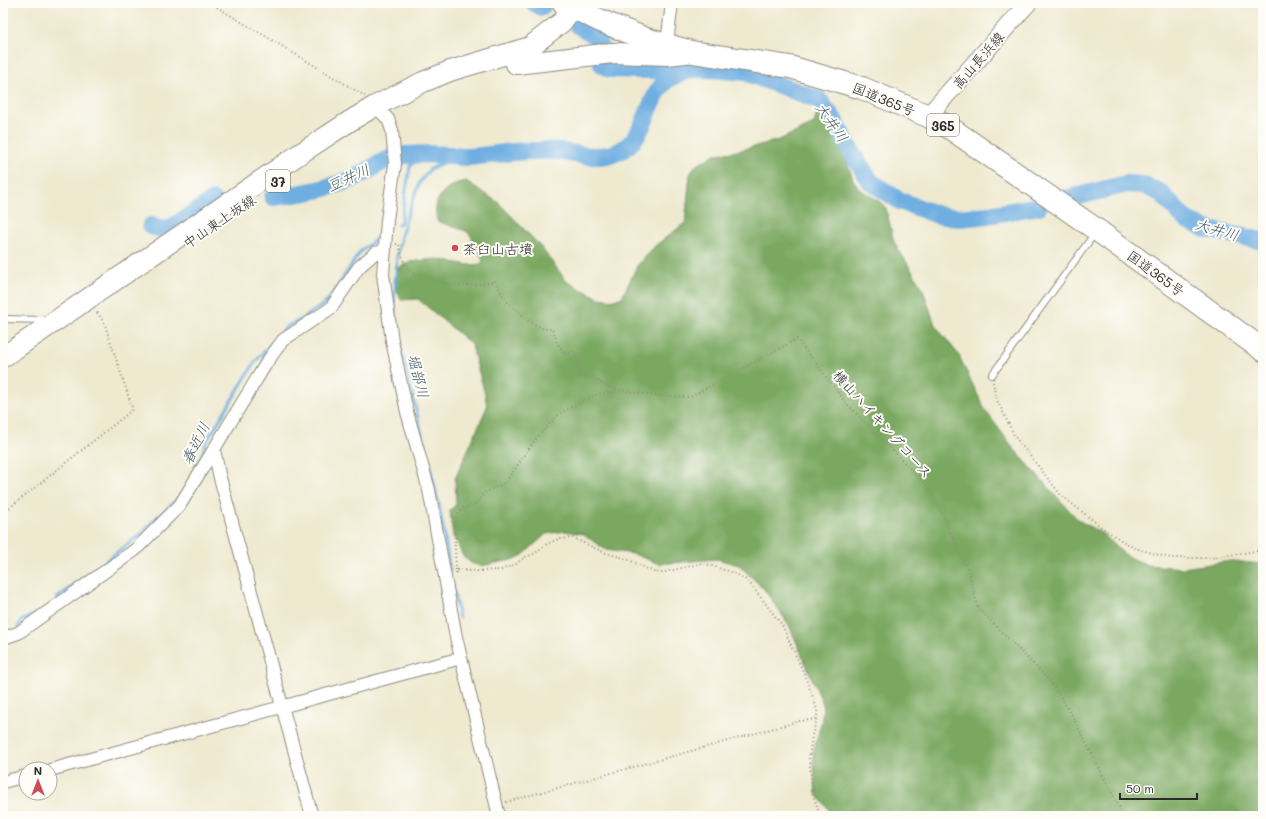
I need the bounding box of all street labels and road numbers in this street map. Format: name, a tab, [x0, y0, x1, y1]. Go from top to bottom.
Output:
street label: 高山長浜線	[948, 27, 1008, 93]
street label: 国道365号	[849, 78, 919, 120]
road number: 365	[927, 114, 959, 136]
road number: 37	[266, 170, 290, 192]
street label: 中山東上坂線	[179, 190, 259, 252]
street label: 国道365号	[1123, 246, 1189, 300]
street label: 横山ハイキングコース	[829, 366, 937, 482]

